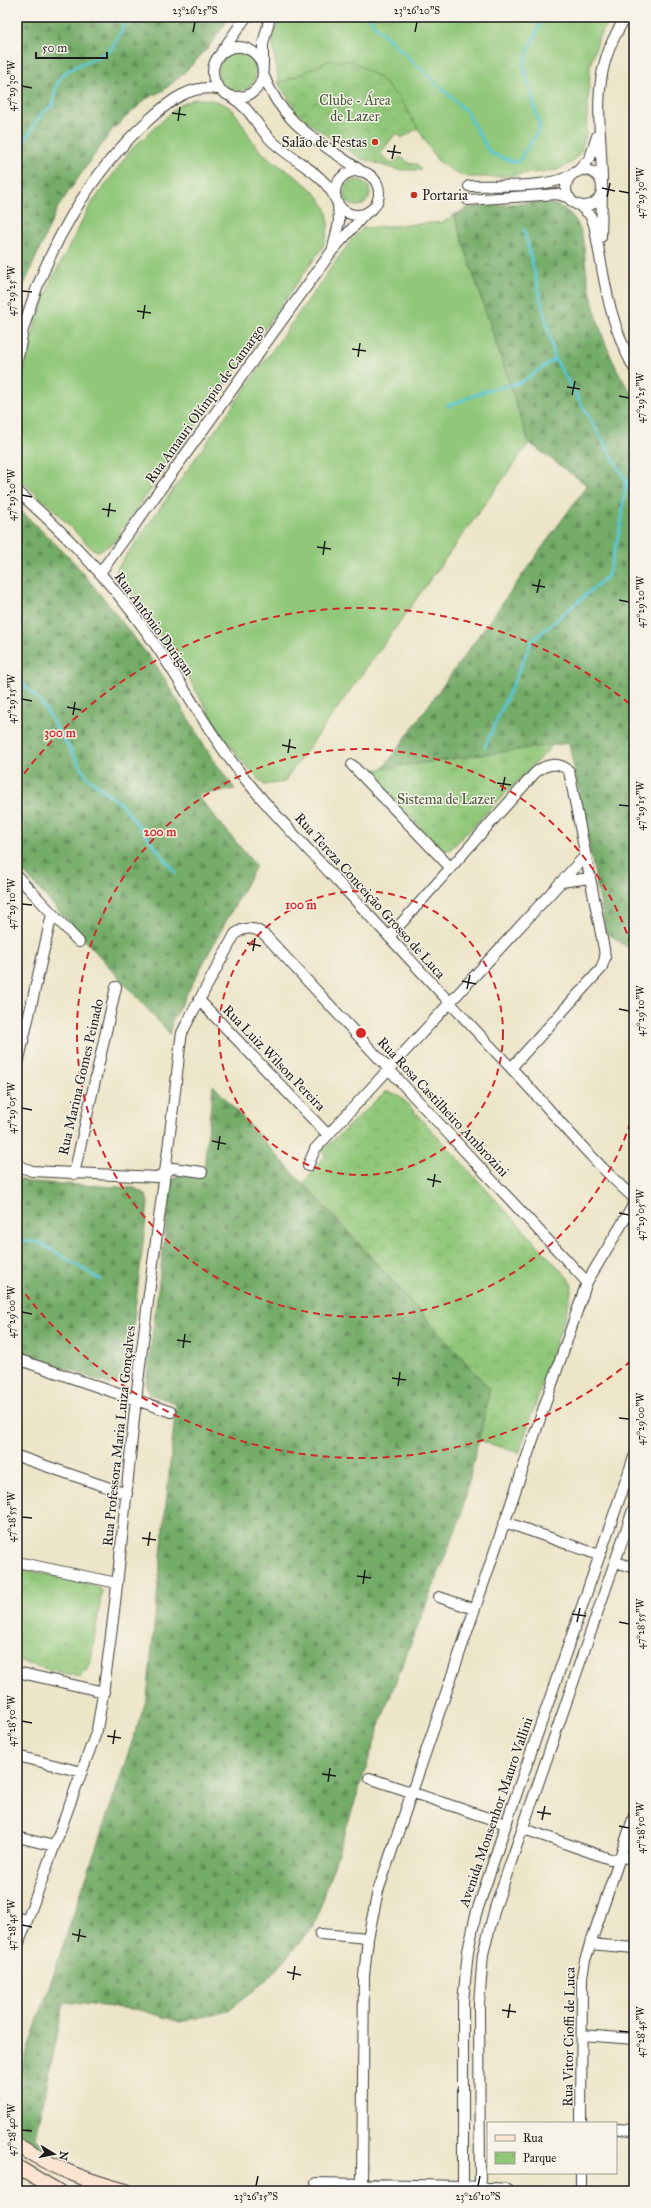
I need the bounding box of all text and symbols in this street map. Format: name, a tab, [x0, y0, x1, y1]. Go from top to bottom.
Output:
text: 23°26'25"S	[172, 5, 218, 17]
text: 23°26'20"S	[394, 5, 440, 17]
scale bar	[36, 34, 107, 60]
text: 50 m	[42, 41, 67, 55]
text: 47°29'30"W	[6, 60, 18, 111]
park label: Clube - Área de Lazer	[319, 90, 391, 125]
place label: Salão de Festas	[282, 134, 367, 151]
marker: Salão de Festas	[370, 137, 380, 147]
text: 47°29'30"W	[635, 167, 647, 218]
place label: Portaria	[422, 187, 468, 204]
marker: Portaria	[409, 190, 419, 200]
text: 47°29'25"W	[6, 265, 18, 316]
street label: Rua Amauri Olímpio de Camargo	[142, 321, 268, 487]
text: 47°29'25"W	[635, 372, 647, 423]
text: 47°29'20"W	[6, 469, 18, 521]
street label: Rua Antônio Durigan	[111, 569, 198, 680]
text: 47°29'20"W	[635, 576, 647, 628]
text: 47°29'15"W	[6, 674, 18, 724]
text: 300 m	[44, 726, 77, 741]
text: 47°29'15"W	[635, 781, 647, 831]
park label: Sistema de Lazer	[397, 791, 496, 808]
street label: Rua Tereza Conceição Grosso de Luca	[291, 810, 449, 982]
text: 200 m	[144, 825, 177, 839]
text: 47°29'10"W	[6, 878, 18, 929]
text: 100 m	[285, 898, 318, 912]
text: 47°29'10"W	[635, 985, 647, 1036]
street label: Rua Marina Gomes Peinado	[55, 997, 107, 1157]
street label: Rua Luiz Wilson Pereira	[219, 1002, 329, 1115]
centre of rings	[354, 1026, 368, 1040]
street label: Rua Rosa Castilheiro Ambrozini	[374, 1034, 512, 1181]
text: 47°29'05"W	[6, 1082, 18, 1134]
text: 47°29'05"W	[635, 1189, 647, 1241]
text: 47°29'00"W	[6, 1285, 18, 1338]
street label: Rua Professora Maria Luiza Gonçalves	[99, 1325, 139, 1547]
text: 47°29'00"W	[635, 1392, 647, 1445]
text: 47°28'55"W	[6, 1491, 18, 1542]
text: 47°28'55"W	[635, 1598, 647, 1649]
text: 47°28'50"W	[6, 1695, 18, 1747]
street label: Avenida Monsenhor Mauro Vallini	[455, 1715, 537, 1910]
text: 47°28'50"W	[635, 1802, 647, 1854]
text: 47°28'45"W	[6, 1899, 18, 1951]
street label: Rua Vitor Cioffi de Luca	[559, 1967, 579, 2107]
text: 47°28'45"W	[635, 2006, 647, 2058]
text: 47°28'40"W	[6, 2103, 18, 2156]
legend	[487, 2122, 617, 2174]
text: Rua	[523, 2131, 544, 2145]
north arrow	[34, 2134, 74, 2174]
text: N	[56, 2150, 71, 2162]
text: Parque	[523, 2151, 556, 2166]
text: 23°26'15"S	[234, 2191, 278, 2203]
text: 23°26'10"S	[455, 2191, 501, 2203]

